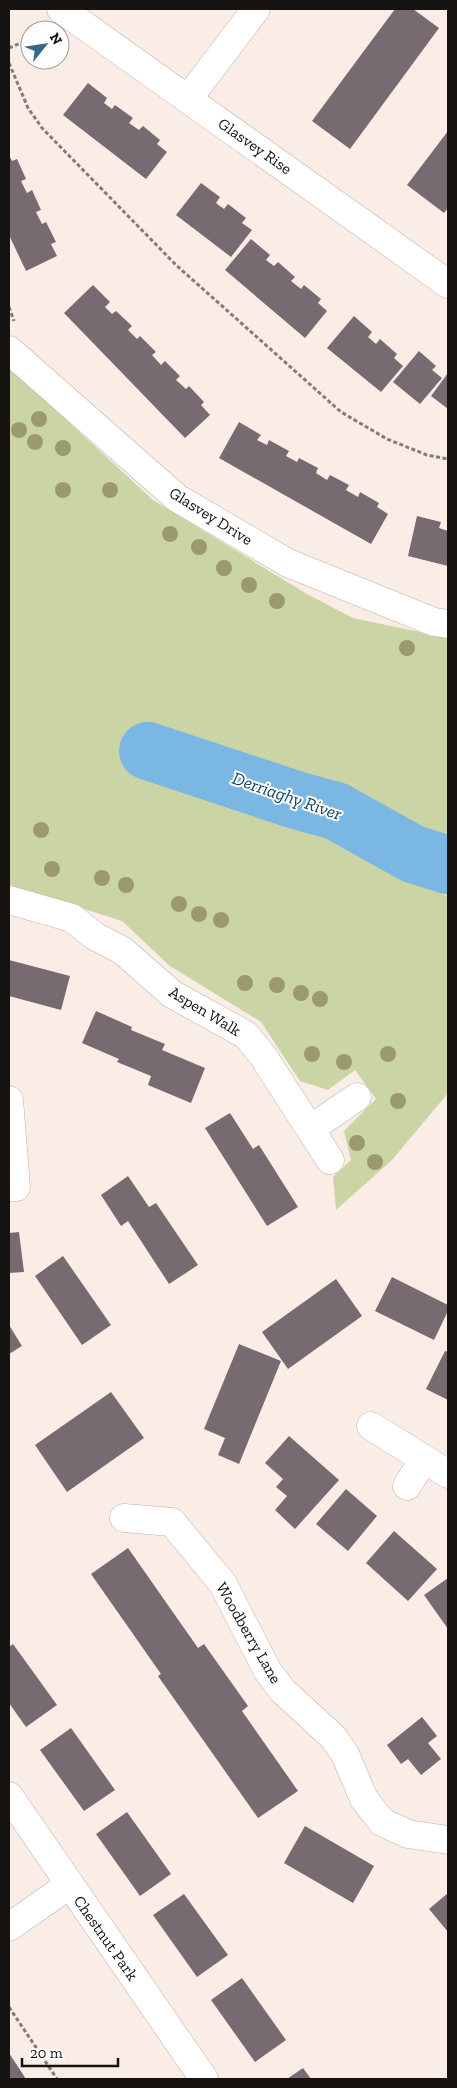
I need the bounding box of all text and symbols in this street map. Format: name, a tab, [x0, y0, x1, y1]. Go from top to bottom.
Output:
north arrow	[20, 20, 70, 70]
text: N	[46, 30, 66, 48]
street label: Glasvey Rise	[215, 114, 295, 178]
street label: Glasvey Drive	[166, 483, 256, 549]
water label: Derriaghy River	[229, 767, 345, 825]
street label: Aspen Walk	[166, 982, 245, 1040]
street label: Woodberry Lane	[212, 1579, 286, 1687]
street label: Chestnut Park	[70, 1892, 143, 1985]
scale bar	[22, 2036, 119, 2068]
text: 20 m	[30, 2044, 63, 2062]

